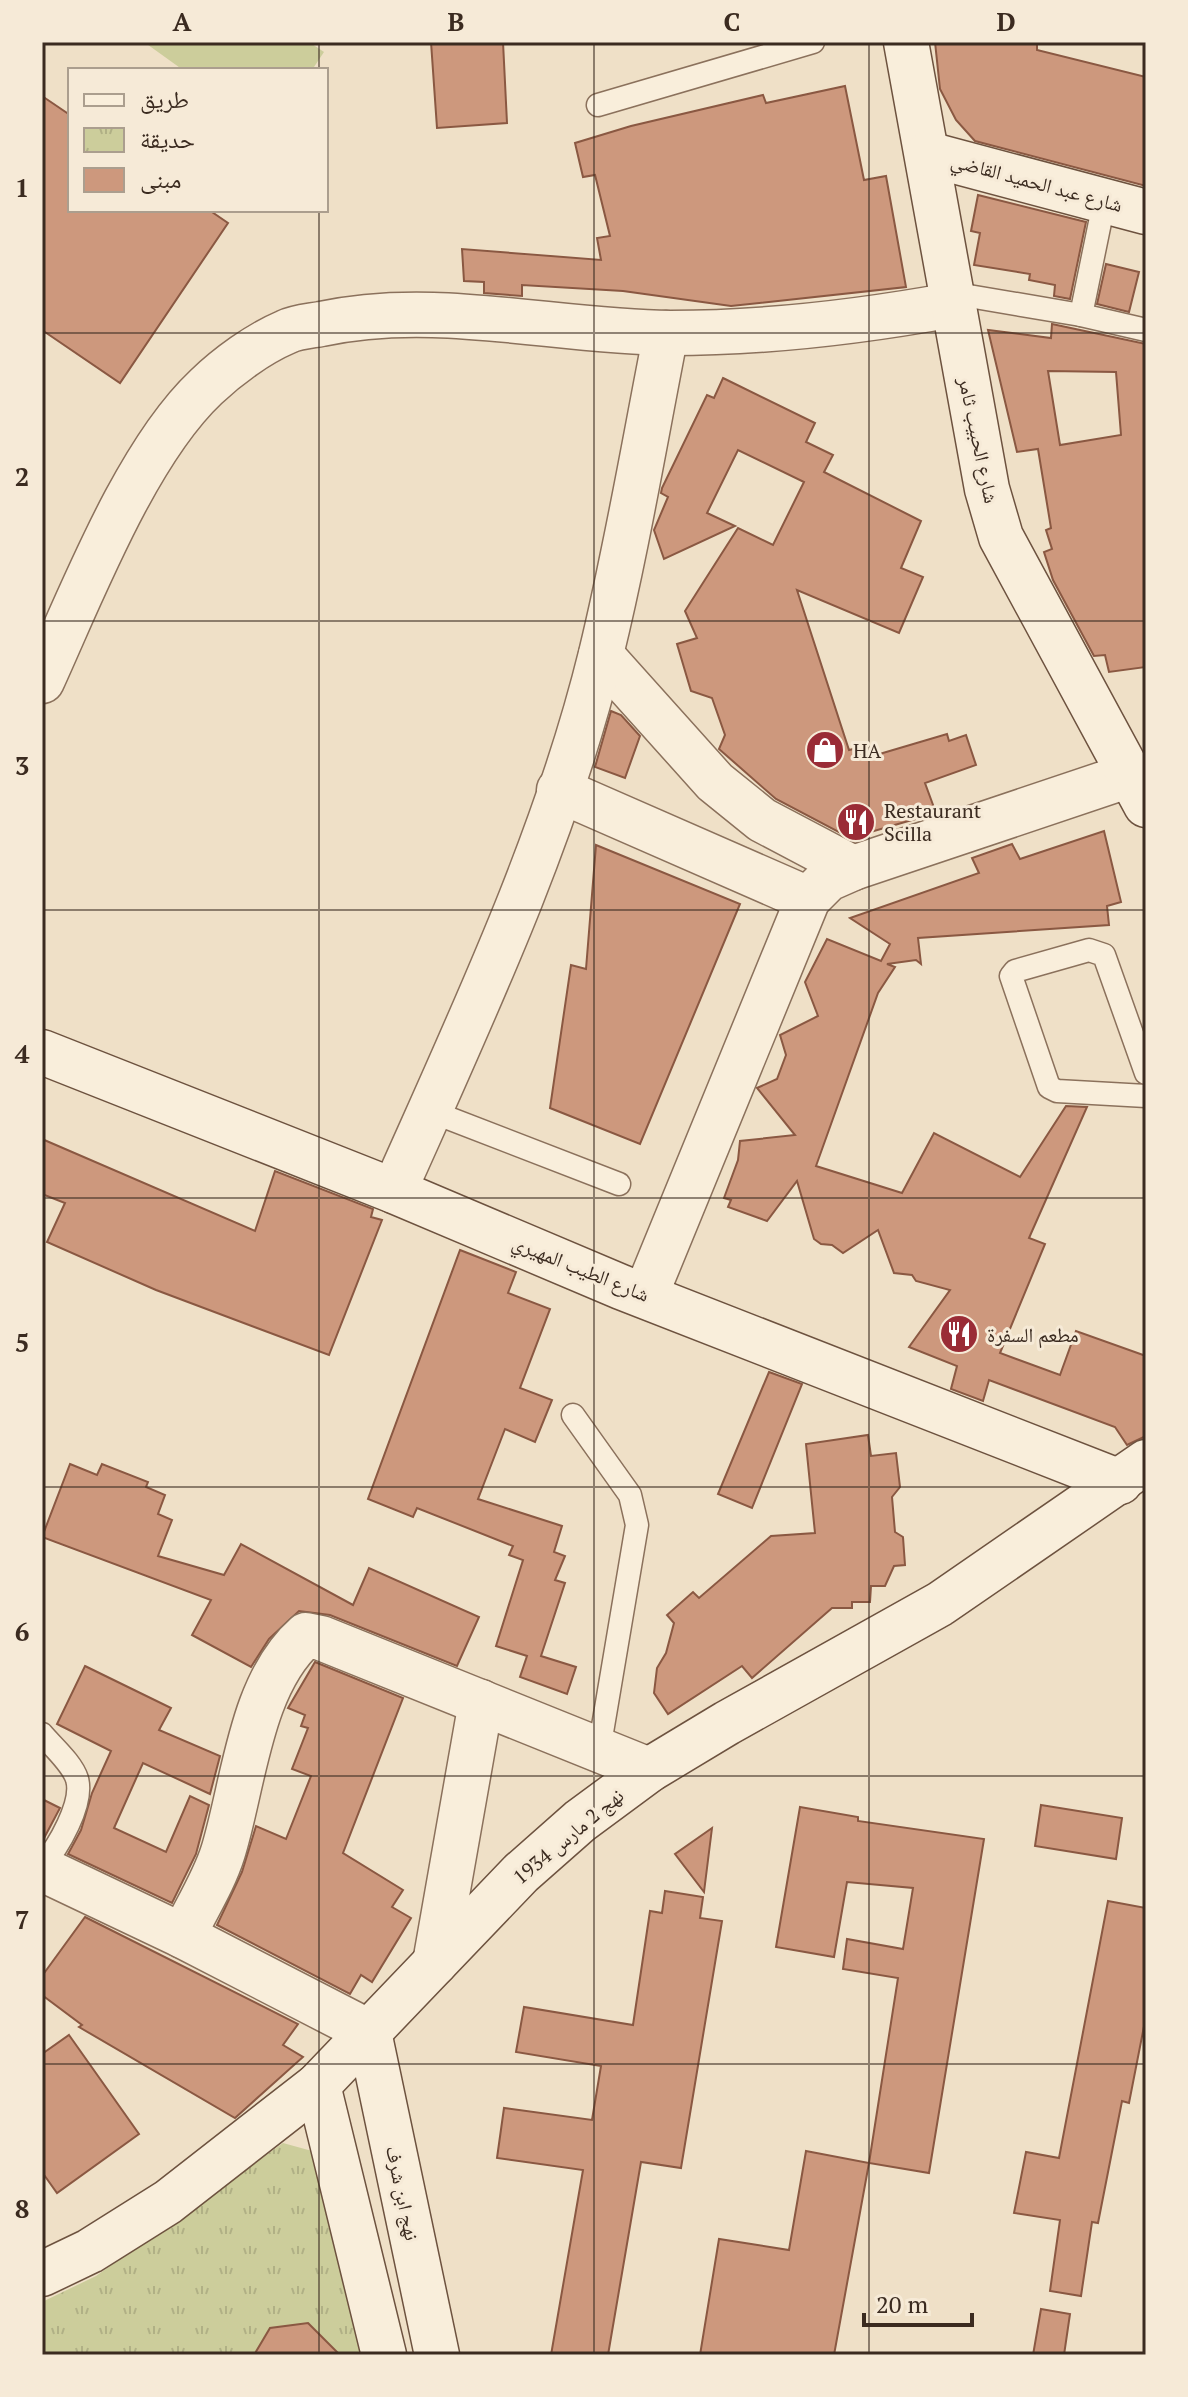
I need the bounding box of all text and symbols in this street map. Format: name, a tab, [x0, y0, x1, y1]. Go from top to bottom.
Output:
text: A	[173, 4, 192, 38]
text: B	[448, 4, 464, 38]
text: C	[724, 4, 740, 38]
text: D	[996, 4, 1016, 38]
legend	[68, 68, 328, 212]
text: طريق	[140, 83, 189, 115]
text: حديقة	[140, 123, 195, 155]
street label: شارع عبد الحميد القاضي	[947, 146, 1126, 221]
text: مبنى	[140, 163, 181, 195]
text: 1	[15, 170, 29, 204]
street label: شارع الحبيب ثامر	[952, 373, 1006, 506]
text: 2	[15, 459, 29, 493]
shop icon: HA	[804, 729, 846, 771]
place label: HA	[853, 737, 882, 764]
text: 3	[15, 748, 29, 782]
place label: Restaurant Scilla	[884, 797, 982, 847]
restaurant icon: Restaurant Scilla	[835, 801, 877, 843]
text: 4	[15, 1036, 30, 1070]
street label: شارع الطيب المهيري	[507, 1228, 653, 1311]
restaurant icon: مطعم السفرة	[938, 1313, 980, 1355]
place label: مطعم السفرة	[987, 1321, 1079, 1349]
text: 5	[15, 1325, 29, 1359]
text: 6	[15, 1614, 29, 1648]
street label: نهج 2 مارس 1934	[507, 1782, 629, 1890]
text: 7	[15, 1902, 29, 1936]
street label: نهج ابن شرف	[380, 2143, 426, 2243]
text: 8	[15, 2191, 29, 2225]
scale bar	[864, 2277, 972, 2327]
text: 20 m	[876, 2288, 928, 2320]

